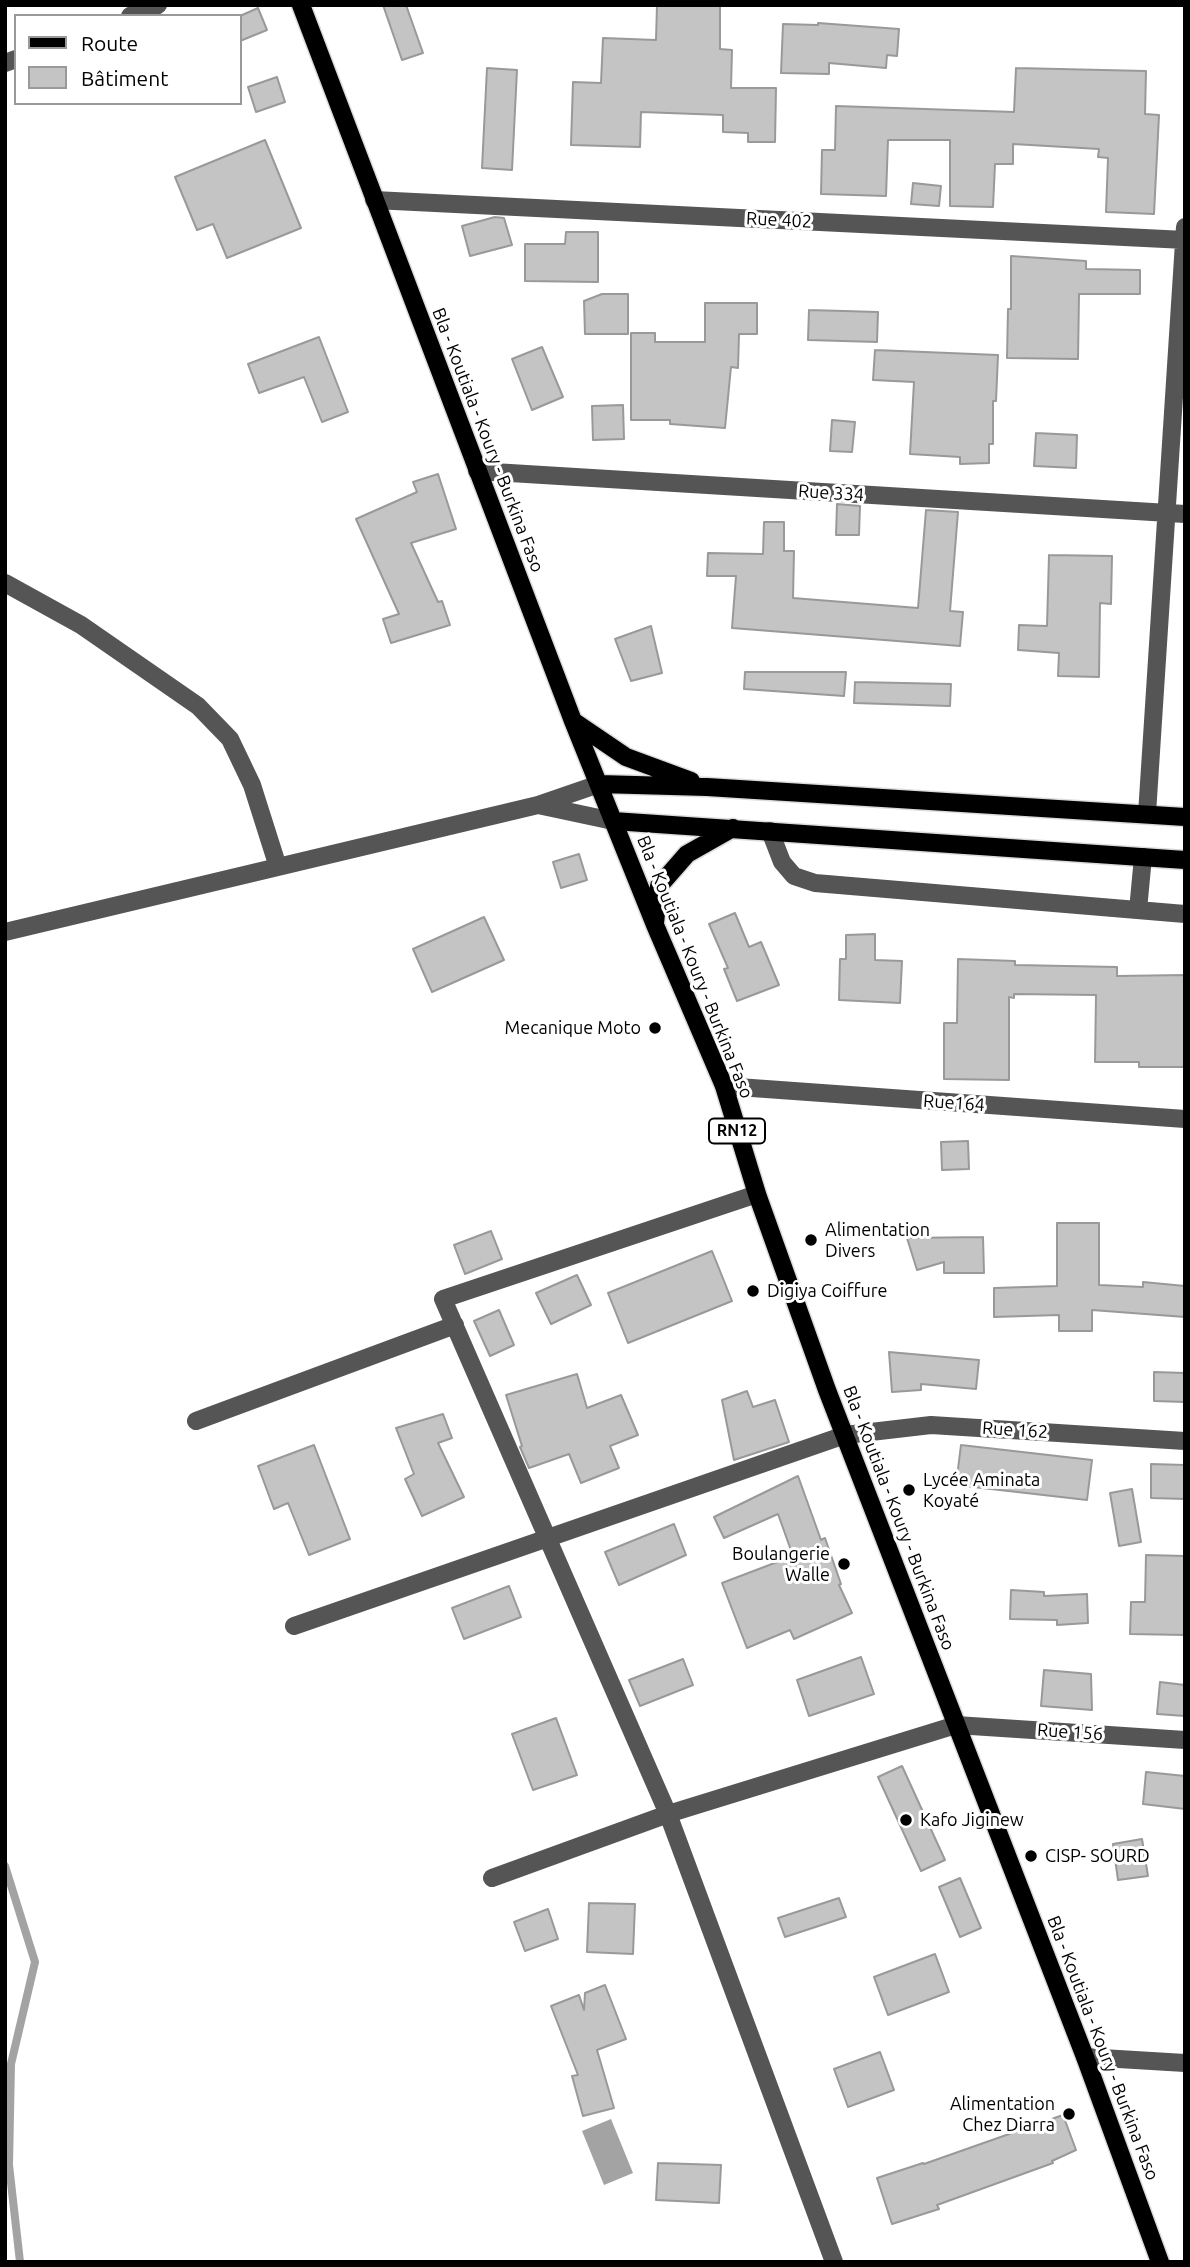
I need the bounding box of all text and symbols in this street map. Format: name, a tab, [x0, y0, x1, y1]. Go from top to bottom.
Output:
legend	[14, 14, 242, 105]
text: Route	[81, 31, 138, 55]
text: Bâtiment	[81, 66, 168, 90]
street label: Rue 402	[745, 207, 813, 233]
street label: Bla - Koutiala - Koury - Burkina Faso	[427, 305, 549, 575]
street label: Rue 334	[797, 480, 865, 506]
street label: Bla - Koutiala - Koury - Burkina Faso	[632, 832, 758, 1102]
place label: Mecanique Moto	[505, 1017, 641, 1039]
marker: Mecanique Moto	[647, 1020, 663, 1036]
street label: Rue164	[922, 1090, 986, 1116]
road number: RN12	[709, 1119, 765, 1144]
place label: Alimentation Divers	[825, 1219, 930, 1262]
marker: Alimentation Divers	[803, 1232, 819, 1248]
place label: Digiya Coiffure	[767, 1280, 887, 1302]
marker: Digiya Coiffure	[745, 1283, 761, 1299]
street label: Bla - Koutiala - Koury - Burkina Faso	[838, 1383, 960, 1653]
street label: Rue 162	[981, 1417, 1049, 1443]
place label: Lycée Aminata Koyaté	[923, 1469, 1040, 1512]
marker: Lycée Aminata Koyaté	[901, 1482, 917, 1498]
place label: Boulangerie Walle	[732, 1543, 830, 1586]
marker: Boulangerie Walle	[836, 1556, 852, 1572]
street label: Rue 156	[1036, 1719, 1104, 1745]
place label: Kafo Jiginew	[920, 1809, 1024, 1831]
marker: Kafo Jiginew	[898, 1812, 914, 1828]
place label: CISP- SOURD	[1045, 1845, 1150, 1867]
marker: CISP- SOURD	[1023, 1848, 1039, 1864]
street label: Bla - Koutiala - Koury - Burkina Faso	[1042, 1913, 1164, 2183]
place label: Alimentation Chez Diarra	[950, 2093, 1055, 2136]
marker: Alimentation Chez Diarra	[1061, 2106, 1077, 2122]

